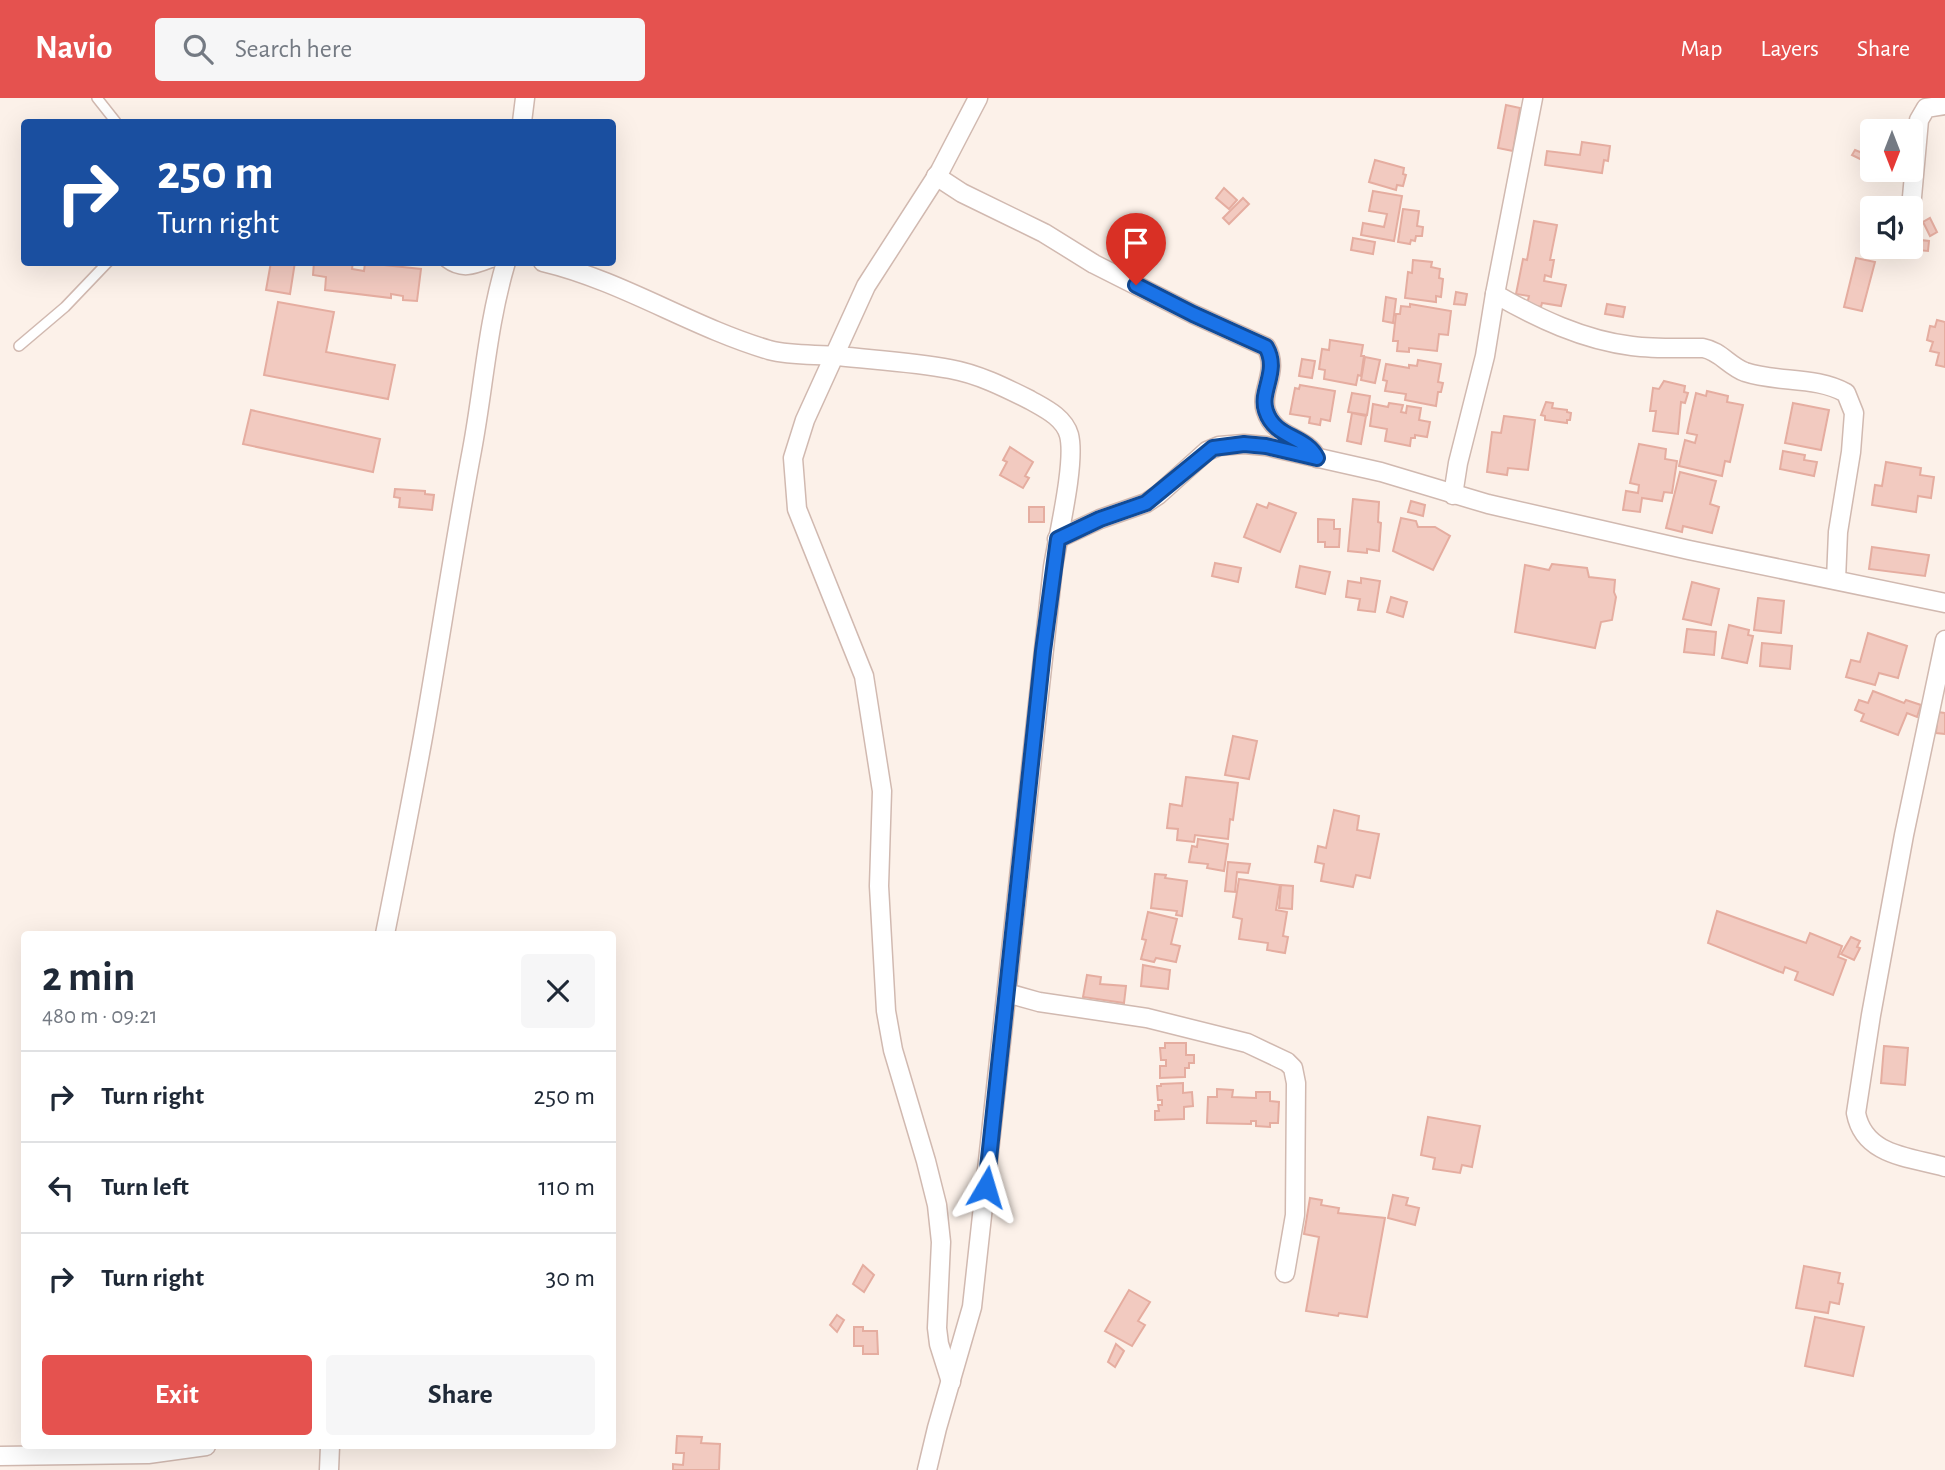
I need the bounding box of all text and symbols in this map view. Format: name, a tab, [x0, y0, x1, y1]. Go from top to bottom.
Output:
search box	[155, 18, 645, 81]
icon: search	[179, 30, 217, 68]
text: Navio	[35, 32, 113, 65]
text: Search here	[235, 36, 352, 62]
text: Map	[1680, 37, 1722, 61]
text: Layers	[1760, 37, 1819, 61]
text: Share	[1857, 37, 1910, 61]
north arrow	[1860, 119, 1923, 182]
map controls	[1860, 119, 1923, 259]
icon: right	[42, 147, 133, 238]
text: 250 m	[157, 149, 274, 198]
button: sound	[1860, 196, 1923, 259]
text: Turn right	[157, 207, 279, 239]
pin	[1106, 213, 1166, 285]
icon: arrive	[1117, 224, 1155, 262]
button: close	[521, 954, 595, 1028]
text: 2 min	[42, 956, 135, 998]
text: 480 m · 09:21	[42, 1005, 158, 1028]
icon: right	[42, 1078, 80, 1116]
text: Turn right	[101, 1083, 204, 1109]
text: 250 m	[533, 1083, 595, 1109]
position arrow	[949, 1150, 1023, 1224]
icon: left	[42, 1169, 80, 1207]
text: Turn left	[101, 1174, 189, 1200]
text: 110 m	[538, 1174, 595, 1200]
icon: right	[42, 1260, 80, 1298]
text: Turn right	[101, 1265, 204, 1291]
text: 30 m	[545, 1265, 595, 1291]
button: Exit	[42, 1355, 312, 1435]
button: Share	[326, 1355, 595, 1435]

